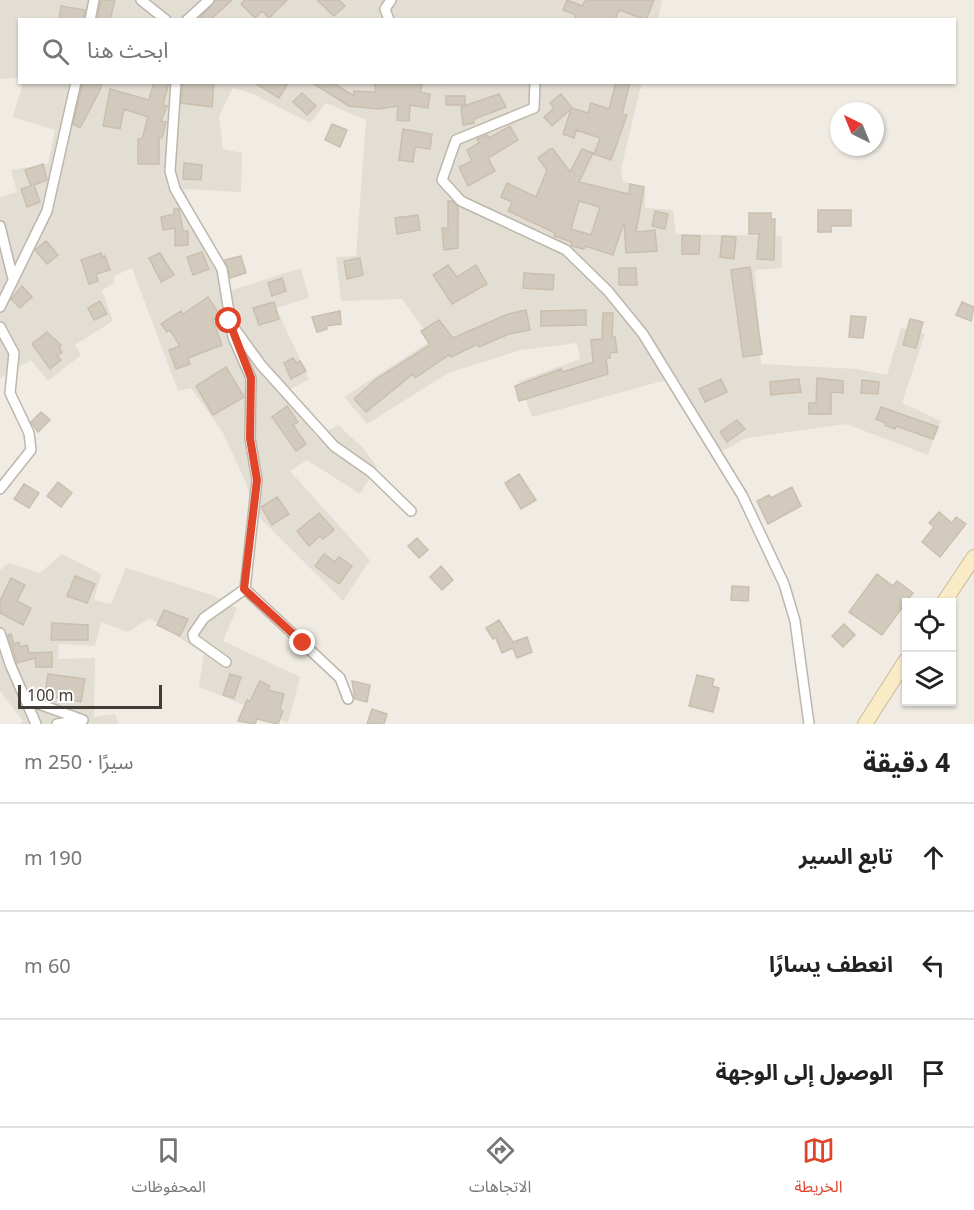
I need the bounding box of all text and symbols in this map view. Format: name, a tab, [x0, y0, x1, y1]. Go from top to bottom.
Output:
search box	[18, 18, 956, 84]
text: ابحث هنا	[87, 34, 169, 64]
icon: search	[39, 35, 72, 68]
north arrow	[830, 102, 884, 156]
route start	[215, 307, 241, 333]
map controls	[902, 598, 956, 706]
button: locate	[902, 598, 956, 652]
route end	[289, 629, 315, 655]
button: layers	[902, 652, 956, 706]
scale bar	[18, 682, 162, 710]
text: 100 m	[27, 684, 74, 706]
text: 4 دقيقة	[863, 744, 950, 780]
text: سيرًا · 250 m	[24, 748, 133, 775]
text: تابع السير	[799, 840, 893, 870]
icon: ahead	[917, 841, 950, 874]
text: 190 m	[24, 844, 82, 871]
text: انعطف يسارًا	[769, 948, 893, 978]
icon: left	[917, 949, 950, 982]
text: 60 m	[24, 952, 71, 979]
text: الوصول إلى الوجهة	[715, 1056, 893, 1086]
icon: arrive	[917, 1057, 950, 1090]
tab: المحفوظات	[132, 1134, 206, 1204]
tab: الاتجاهات	[469, 1134, 531, 1204]
tab: الخريطة	[795, 1134, 842, 1204]

